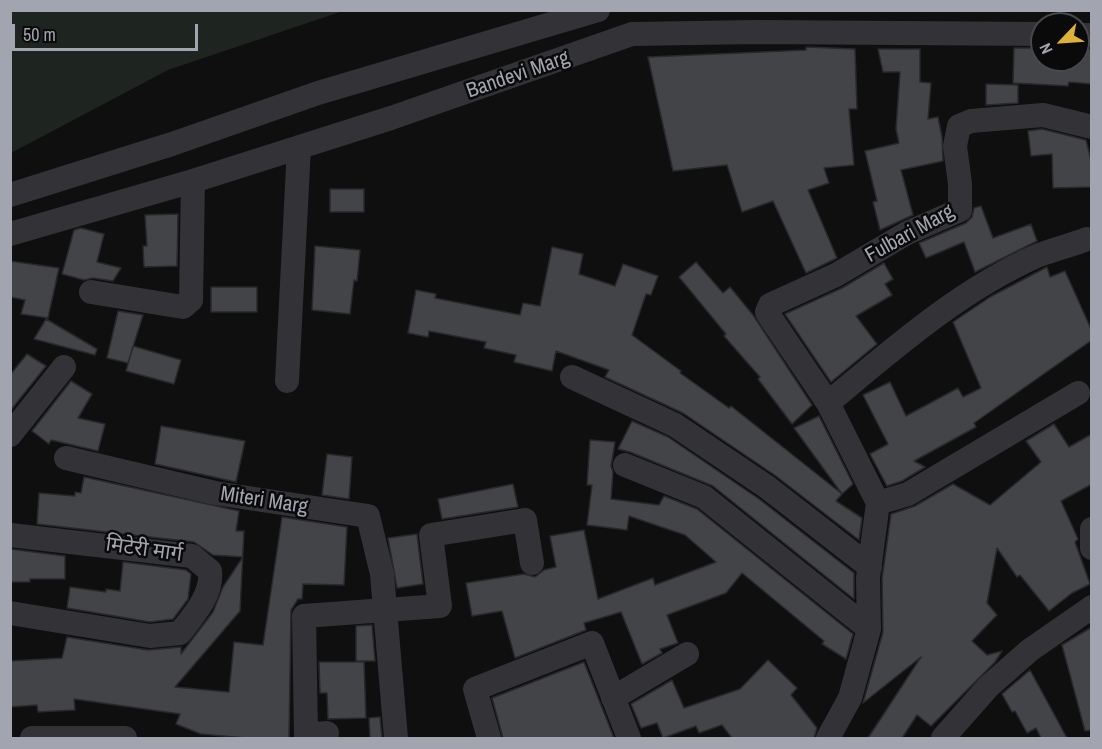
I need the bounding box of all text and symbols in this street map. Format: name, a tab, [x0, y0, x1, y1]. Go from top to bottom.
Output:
scale bar	[15, 12, 201, 50]
north arrow	[1030, 12, 1090, 72]
text: 50 m	[23, 22, 56, 47]
text: N	[1034, 40, 1057, 58]
street label: Bandevi Marg	[463, 46, 573, 104]
street label: Fulbari Marg	[861, 199, 959, 269]
street label: Miteri Marg	[219, 482, 309, 520]
street label: मिटेरी मार्ग	[104, 532, 184, 568]

